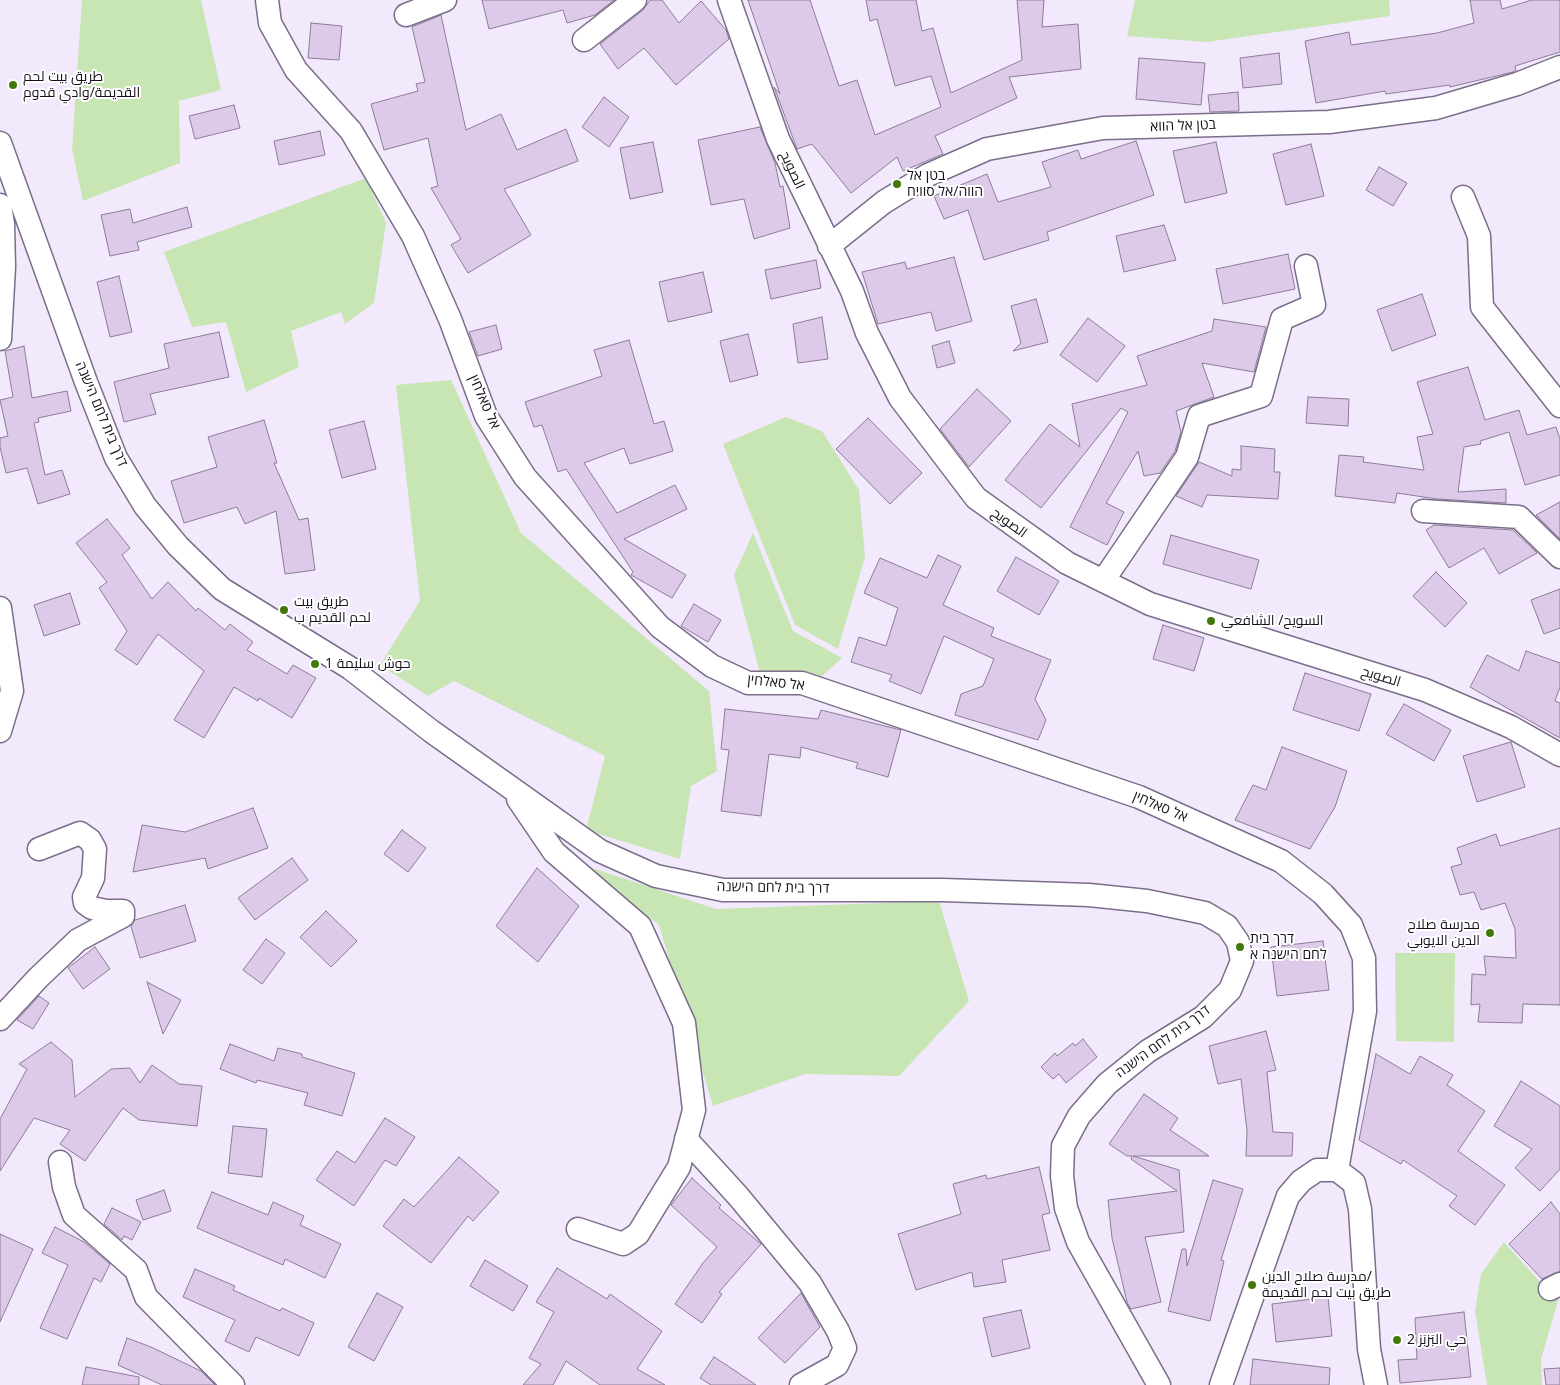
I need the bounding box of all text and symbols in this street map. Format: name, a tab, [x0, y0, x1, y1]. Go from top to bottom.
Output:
place label: طريق بيت لحم القديمة/وادي قدوم	[23, 69, 140, 102]
marker: طريق بيت لحم القديمة/وادي قدوم	[7, 79, 19, 91]
street label: בטן אל הווא	[1150, 116, 1216, 136]
street label: الصويح	[776, 148, 808, 192]
place label: בטן אל הווה/אל סוויח	[907, 168, 983, 200]
marker: בטן אל הווה/אל סוויח	[891, 178, 903, 190]
street label: דרך בית לחם הישנה	[71, 359, 131, 469]
street label: אל סאלחין	[465, 372, 503, 432]
street label: الصويح	[988, 504, 1030, 542]
place label: طريق بيت لحم القديم ب	[294, 594, 371, 626]
marker: طريق بيت لحم القديم ب	[278, 604, 290, 616]
place label: السويح/ الشافعي	[1221, 613, 1324, 629]
marker: السويح/ الشافعي	[1205, 615, 1217, 627]
place label: حوش سليمة 1	[325, 656, 411, 672]
marker: حوش سليمة 1	[309, 658, 321, 670]
street label: الصويح	[1359, 663, 1403, 691]
street label: אל סאלחין	[746, 672, 806, 694]
street label: אל סאלחין	[1130, 788, 1190, 826]
street label: דרך בית לחם הישנה	[717, 879, 829, 897]
place label: مدرسة صلاح الدين الايوبي	[1407, 917, 1480, 950]
marker: مدرسة صلاح الدين الايوبي	[1484, 927, 1496, 939]
place label: דרך בית לחם הישנה א	[1250, 931, 1327, 964]
marker: דרך בית לחם הישנה א	[1234, 941, 1246, 953]
street label: דרך בית לחם הישנה	[1113, 1002, 1213, 1082]
place label: مدرسة صلاح الدين/ طريق بيت لحم القديمة	[1262, 1269, 1391, 1302]
marker: مدرسة صلاح الدين/ طريق بيت لحم القديمة	[1246, 1279, 1258, 1291]
place label: حي البَزبَز 2	[1407, 1332, 1466, 1348]
marker: حي البَزبَز 2	[1391, 1334, 1403, 1346]

